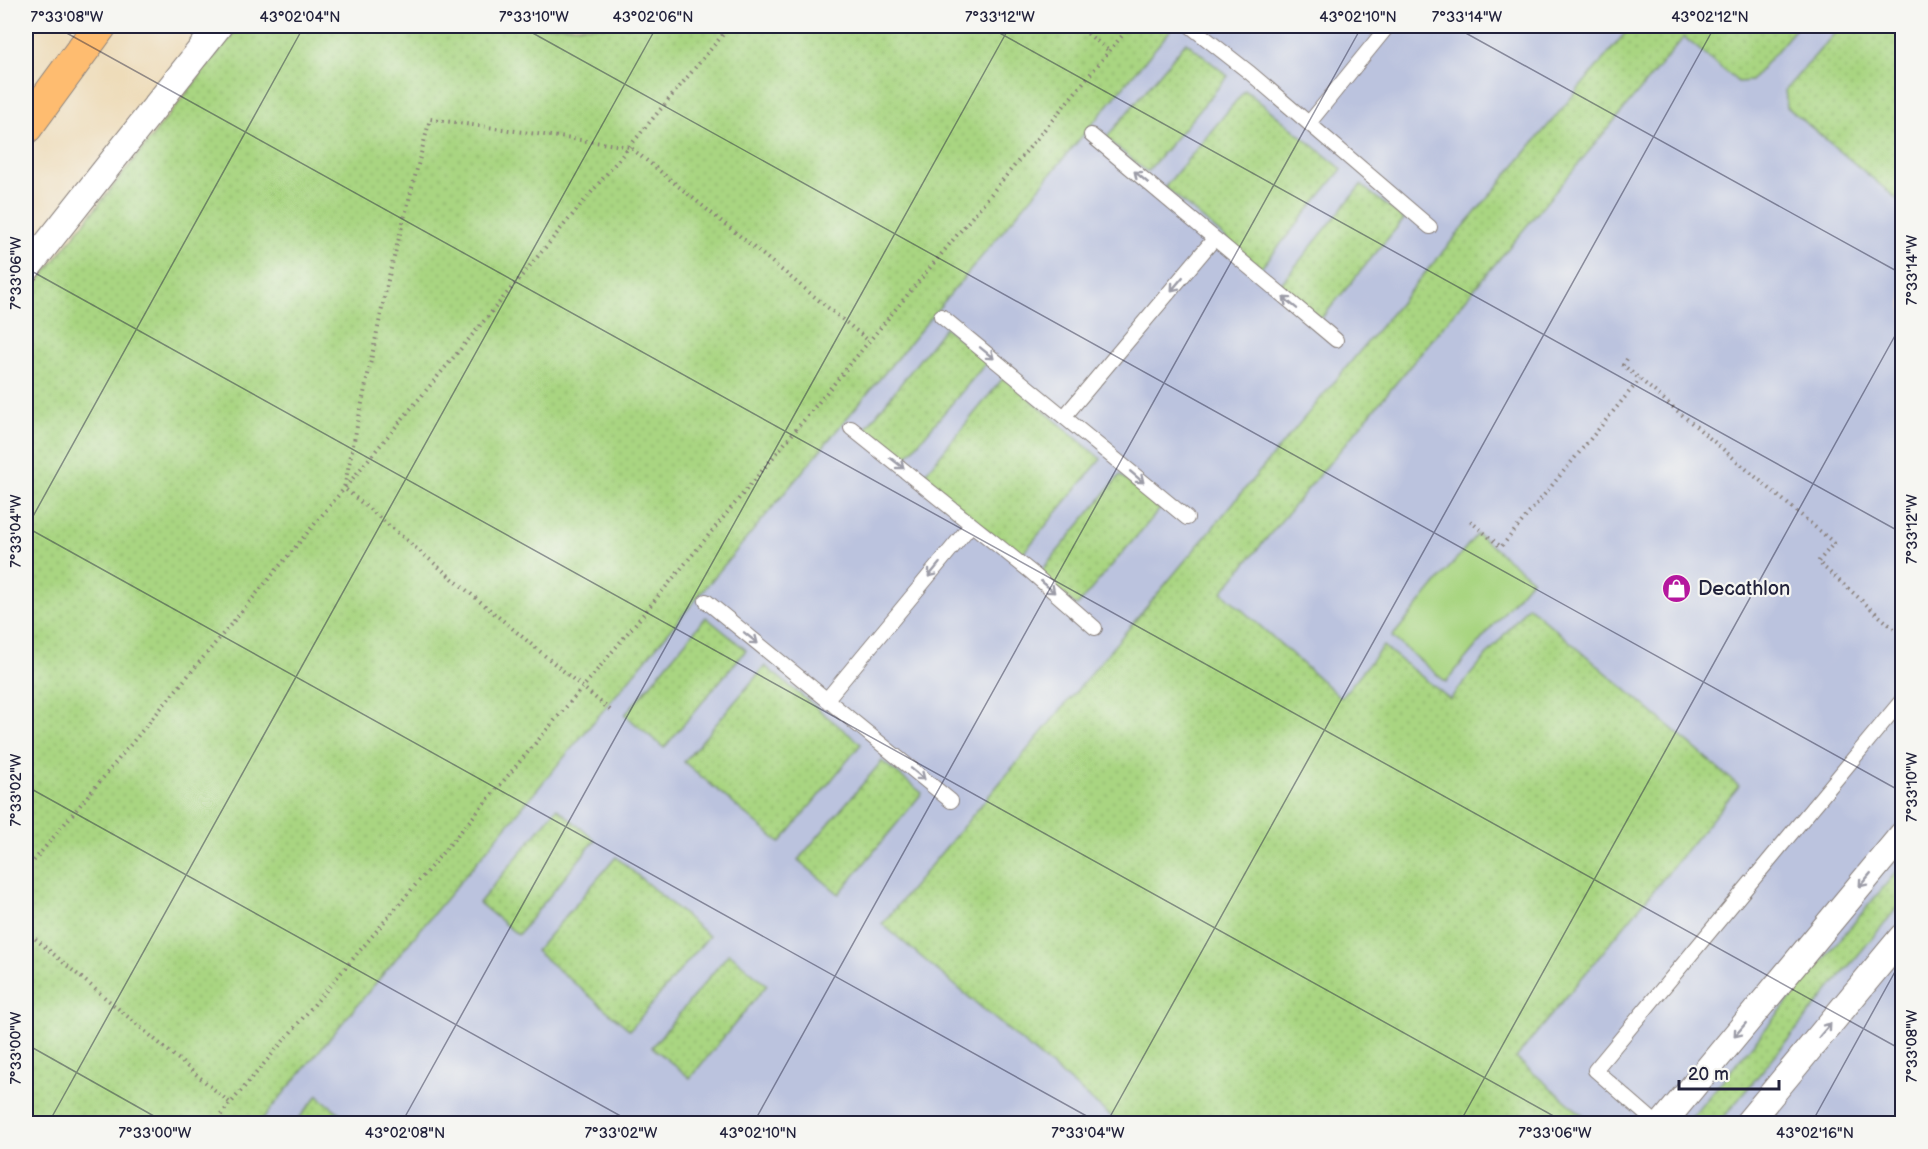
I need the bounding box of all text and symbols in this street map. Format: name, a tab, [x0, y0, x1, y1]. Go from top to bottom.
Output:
text: 7°33'08"W	[31, 8, 104, 27]
text: 43°02'04"N	[260, 8, 340, 27]
text: 7°33'10"W	[499, 8, 569, 27]
text: 43°02'06"N	[613, 8, 693, 27]
text: 7°33'12"W	[965, 8, 1035, 27]
text: 43°02'10"N	[1319, 8, 1397, 27]
text: 7°33'14"W	[1432, 8, 1502, 27]
text: 43°02'12"N	[1671, 8, 1749, 27]
one-way arrow	[1134, 170, 1149, 184]
text: 7°33'14"W	[1903, 235, 1922, 305]
text: 7°33'06"W	[7, 236, 26, 310]
one-way arrow	[1170, 276, 1183, 292]
one-way arrow	[1283, 296, 1298, 310]
one-way arrow	[979, 346, 994, 360]
one-way arrow	[889, 457, 905, 470]
one-way arrow	[1129, 470, 1144, 484]
text: 7°33'04"W	[7, 494, 26, 568]
text: 7°33'12"W	[1903, 494, 1922, 564]
one-way arrow	[927, 562, 941, 577]
shop icon: Decathlon	[1661, 572, 1693, 604]
place label: Decathlon	[1698, 577, 1790, 601]
one-way arrow	[1040, 580, 1055, 594]
one-way arrow	[743, 631, 759, 644]
text: 7°33'10"W	[1903, 752, 1922, 822]
text: 7°33'02"W	[7, 753, 26, 827]
one-way arrow	[910, 767, 925, 781]
one-way arrow	[1858, 872, 1872, 887]
text: 7°33'08"W	[1903, 1009, 1922, 1082]
text: 7°33'00"W	[7, 1011, 26, 1085]
one-way arrow	[1734, 1022, 1747, 1038]
one-way arrow	[1818, 1023, 1832, 1038]
scale bar	[1679, 1053, 1780, 1091]
text: 20 m	[1688, 1064, 1729, 1085]
text: 7°33'00"W	[119, 1124, 192, 1143]
text: 43°02'08"N	[365, 1124, 445, 1143]
text: 7°33'02"W	[584, 1124, 658, 1143]
text: 43°02'10"N	[719, 1124, 797, 1143]
text: 7°33'04"W	[1051, 1124, 1125, 1143]
text: 7°33'06"W	[1518, 1124, 1592, 1143]
text: 43°02'16"N	[1776, 1124, 1854, 1143]

